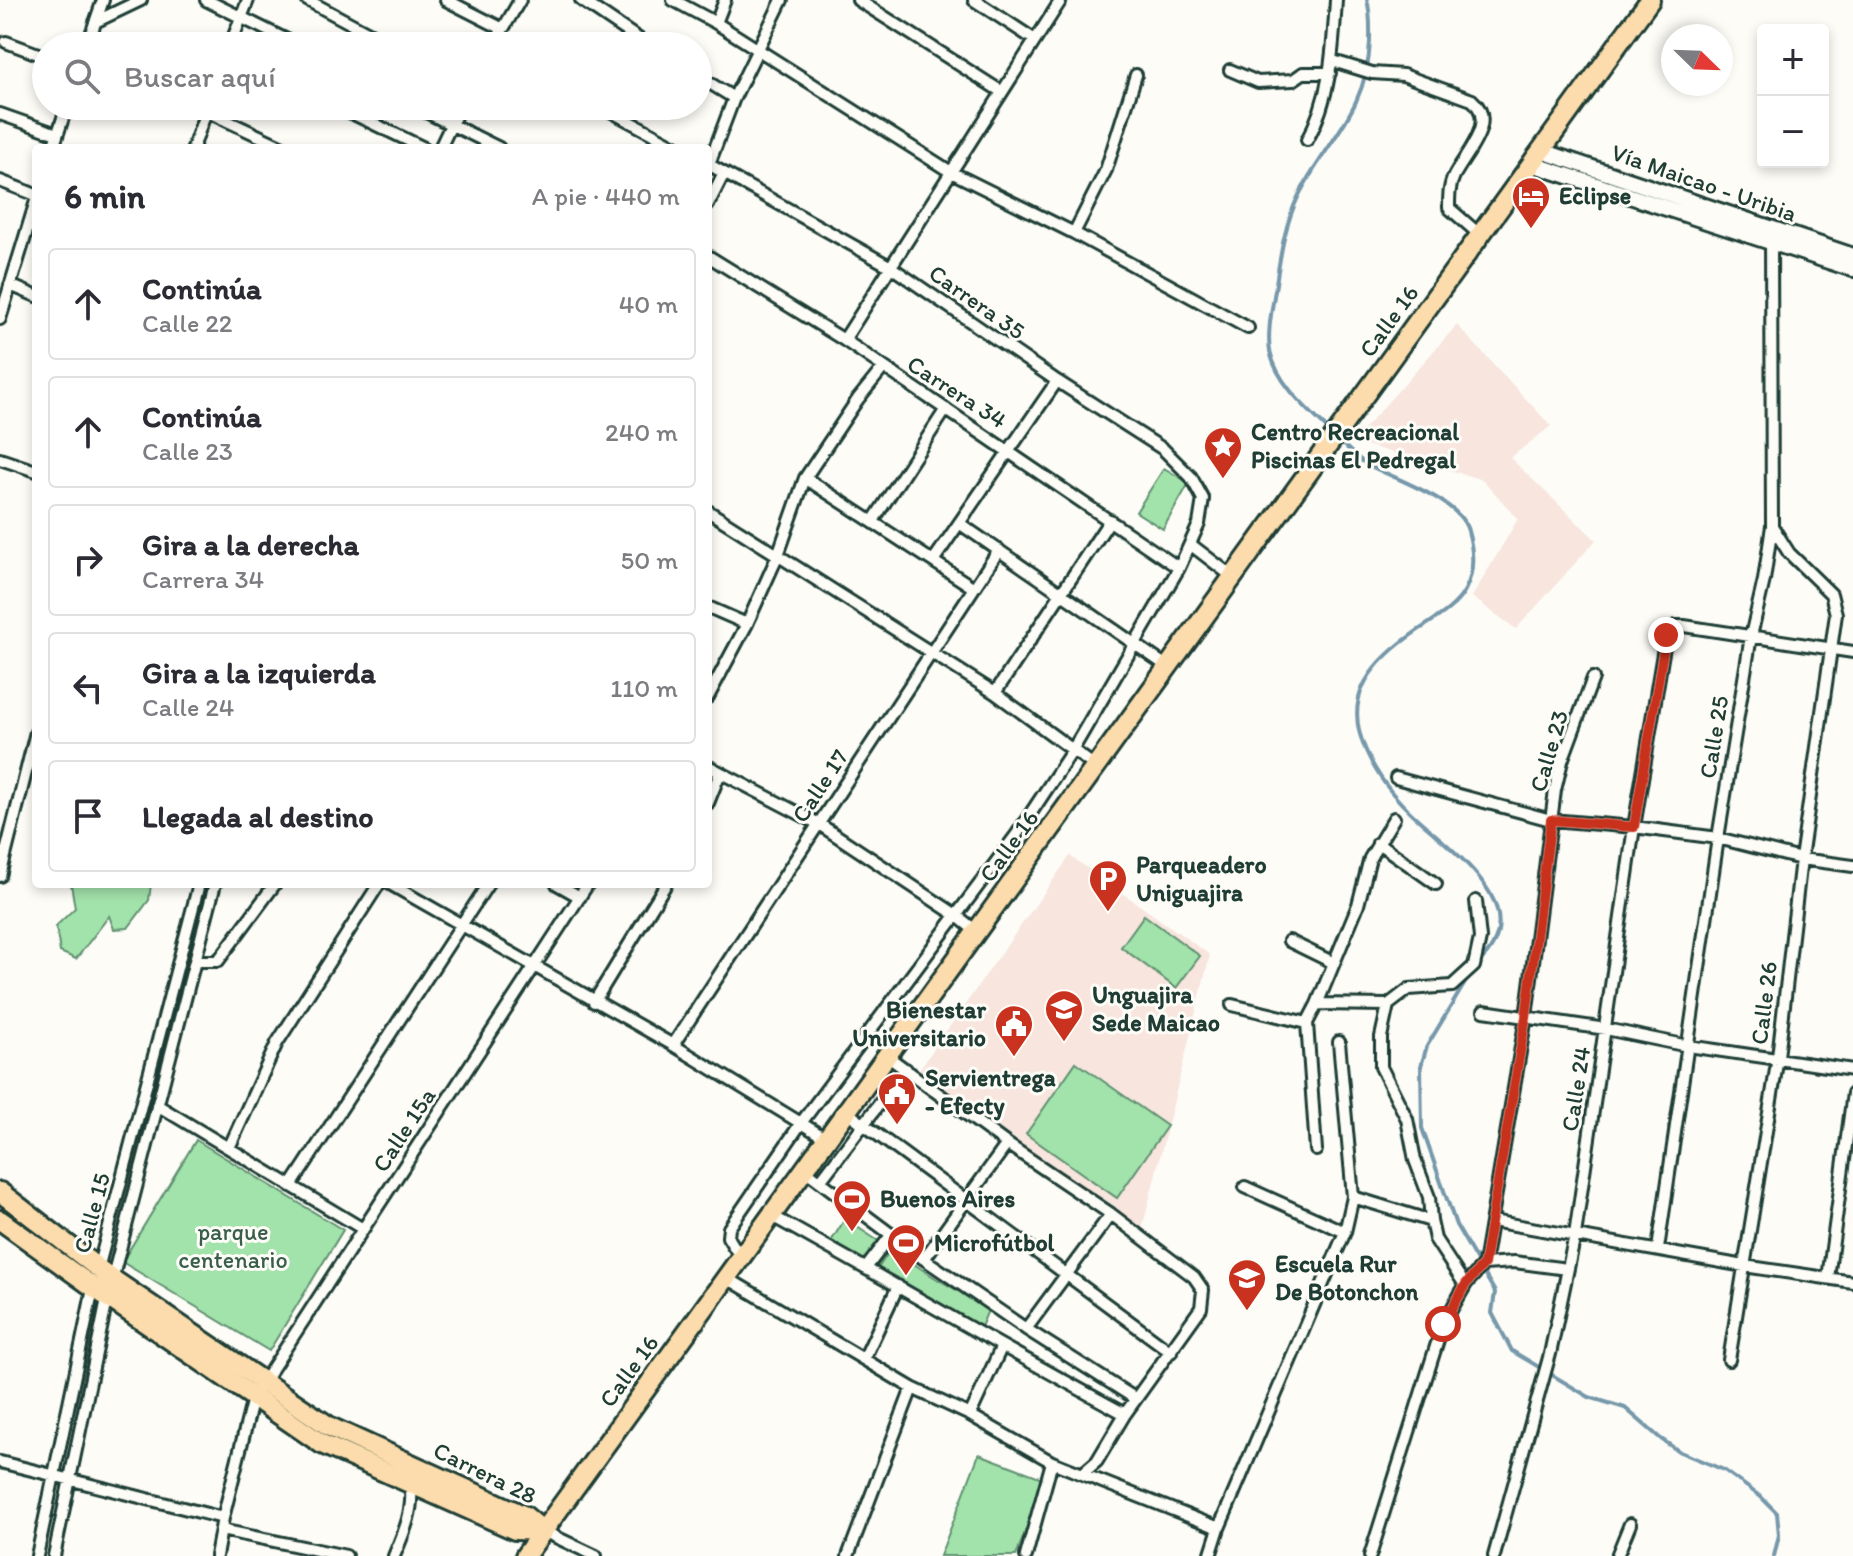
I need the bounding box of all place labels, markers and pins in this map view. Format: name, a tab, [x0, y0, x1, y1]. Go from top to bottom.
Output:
hotel icon: Eclipse	[1510, 175, 1552, 230]
place label: Eclipse	[1559, 181, 1631, 211]
place label: Centro Recreacional Piscinas El Pedregal	[1251, 417, 1459, 475]
place icon: Centro Recreacional Piscinas El Pedregal	[1202, 425, 1244, 480]
place label: Parqueadero Uniguajira	[1136, 850, 1267, 908]
parking icon: Parqueadero Uniguajira	[1087, 858, 1129, 913]
place label: Unguajira Sede Maicao	[1092, 980, 1220, 1037]
school or university icon: Unguajira Sede Maicao	[1043, 988, 1085, 1043]
place label: Bienestar Universitario	[852, 995, 986, 1052]
public building icon: Bienestar Universitario	[993, 1003, 1035, 1058]
place label: Servientrega - Efecty	[925, 1063, 1056, 1121]
public building icon: Servientrega - Efecty	[876, 1071, 918, 1126]
sports icon: Buenos Aires	[831, 1178, 873, 1233]
place label: Buenos Aires	[880, 1184, 1015, 1213]
sports icon: Microfútbol	[885, 1222, 927, 1277]
place label: Microfútbol	[934, 1228, 1055, 1257]
place label: Escuela Rur De Botonchon	[1275, 1249, 1419, 1306]
school or university icon: Escuela Rur De Botonchon	[1226, 1257, 1268, 1312]

